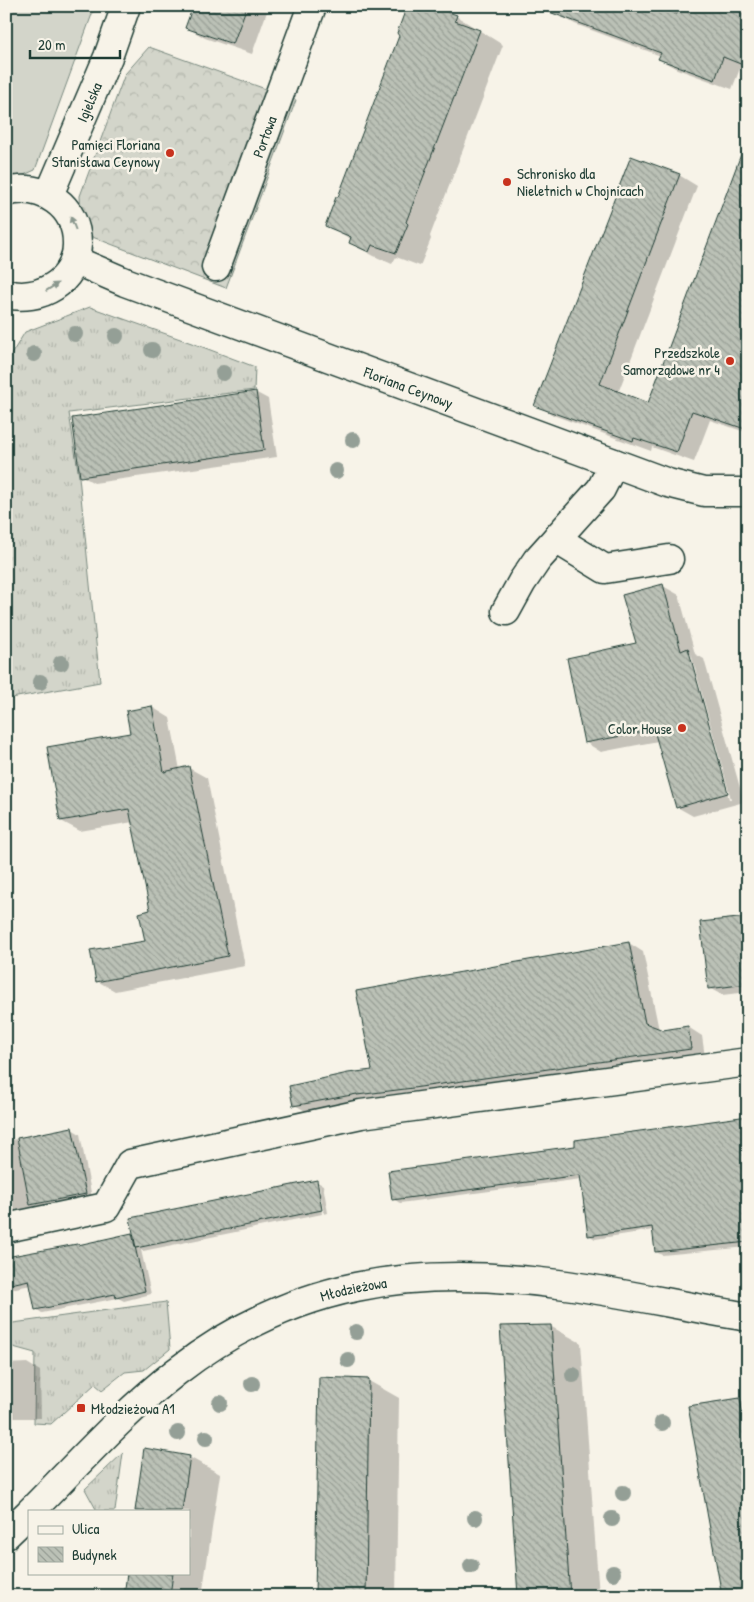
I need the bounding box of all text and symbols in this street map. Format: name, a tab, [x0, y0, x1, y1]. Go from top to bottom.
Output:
scale bar	[30, 28, 120, 60]
text: 20 m	[38, 34, 65, 55]
street label: Igielska	[71, 79, 107, 125]
street label: Portowa	[247, 113, 281, 160]
place label: Pamięci Floriana Stanisława Ceynowy	[52, 134, 160, 172]
marker: Pamięci Floriana Stanisława Ceynowy	[164, 147, 176, 159]
place label: Schronisko dla Nieletnich w Chojnicach	[517, 163, 644, 201]
marker: Schronisko dla Nieletnich w Chojnicach	[501, 176, 513, 188]
one-way arrow	[68, 216, 76, 231]
one-way arrow	[45, 282, 59, 292]
place label: Przedszkole Samorządowe nr 4	[623, 342, 720, 380]
marker: Przedszkole Samorządowe nr 4	[724, 355, 736, 367]
street label: Floriana Ceynowy	[360, 361, 456, 413]
place label: Color House	[608, 718, 672, 739]
marker: Color House	[676, 722, 688, 734]
street label: Młodzieżowa	[318, 1271, 388, 1306]
place label: Młodzieżowa A1	[91, 1398, 175, 1419]
marker: Młodzieżowa A1	[75, 1402, 87, 1414]
legend	[28, 1510, 190, 1574]
text: Ulica	[72, 1518, 99, 1539]
text: Budynek	[72, 1544, 117, 1565]

